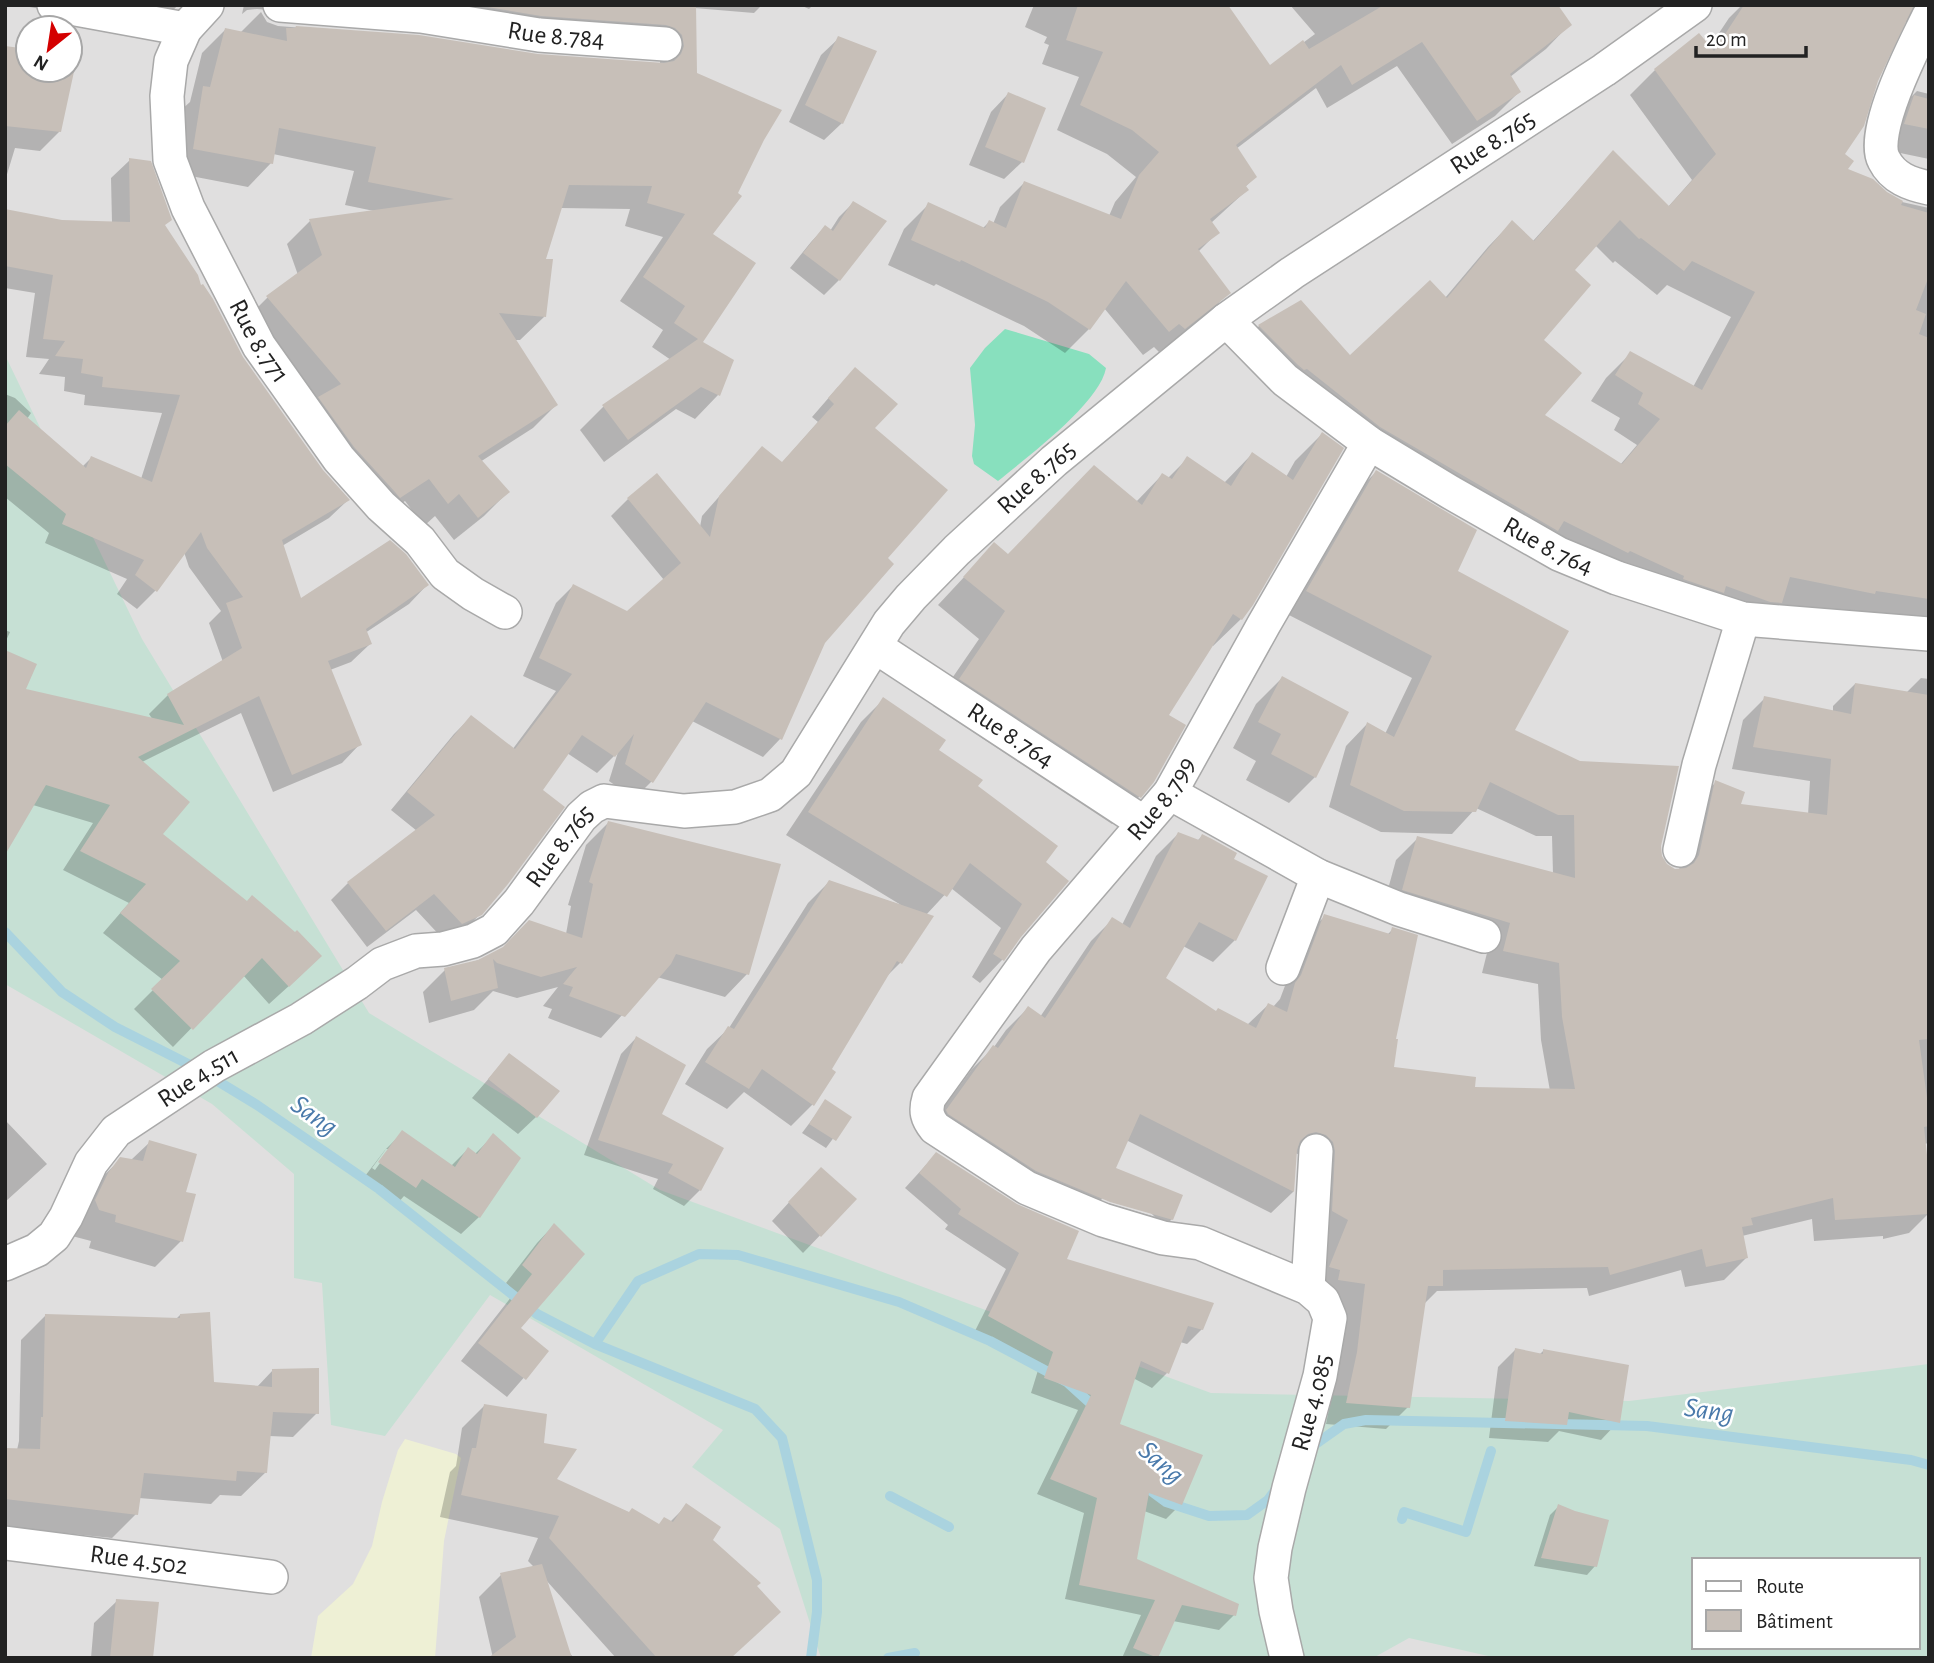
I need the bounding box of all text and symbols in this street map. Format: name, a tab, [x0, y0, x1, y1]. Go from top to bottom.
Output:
north arrow	[14, 14, 84, 84]
scale bar	[1696, 14, 1806, 58]
street label: Rue 8.784	[506, 17, 606, 53]
text: 20 m	[1706, 29, 1747, 50]
text: N	[31, 51, 52, 74]
street label: Rue 8.765	[1446, 105, 1540, 179]
street label: Rue 8.771	[224, 295, 294, 388]
street label: Rue 8.765	[992, 436, 1081, 519]
street label: Rue 8.764	[1499, 512, 1597, 580]
street label: Rue 8.764	[963, 698, 1058, 773]
street label: Rue 8.799	[1122, 752, 1200, 845]
street label: Rue 8.765	[521, 799, 599, 892]
street label: Rue 4.511	[153, 1042, 243, 1112]
water label: Sang	[286, 1090, 342, 1142]
street label: Rue 4.085	[1287, 1352, 1336, 1454]
water label: Sang	[1682, 1394, 1736, 1428]
water label: Sang	[1133, 1436, 1189, 1490]
street label: Rue 4.502	[88, 1541, 190, 1579]
legend	[1692, 1558, 1920, 1649]
text: Route	[1756, 1576, 1804, 1597]
text: Bâtiment	[1756, 1611, 1833, 1632]

